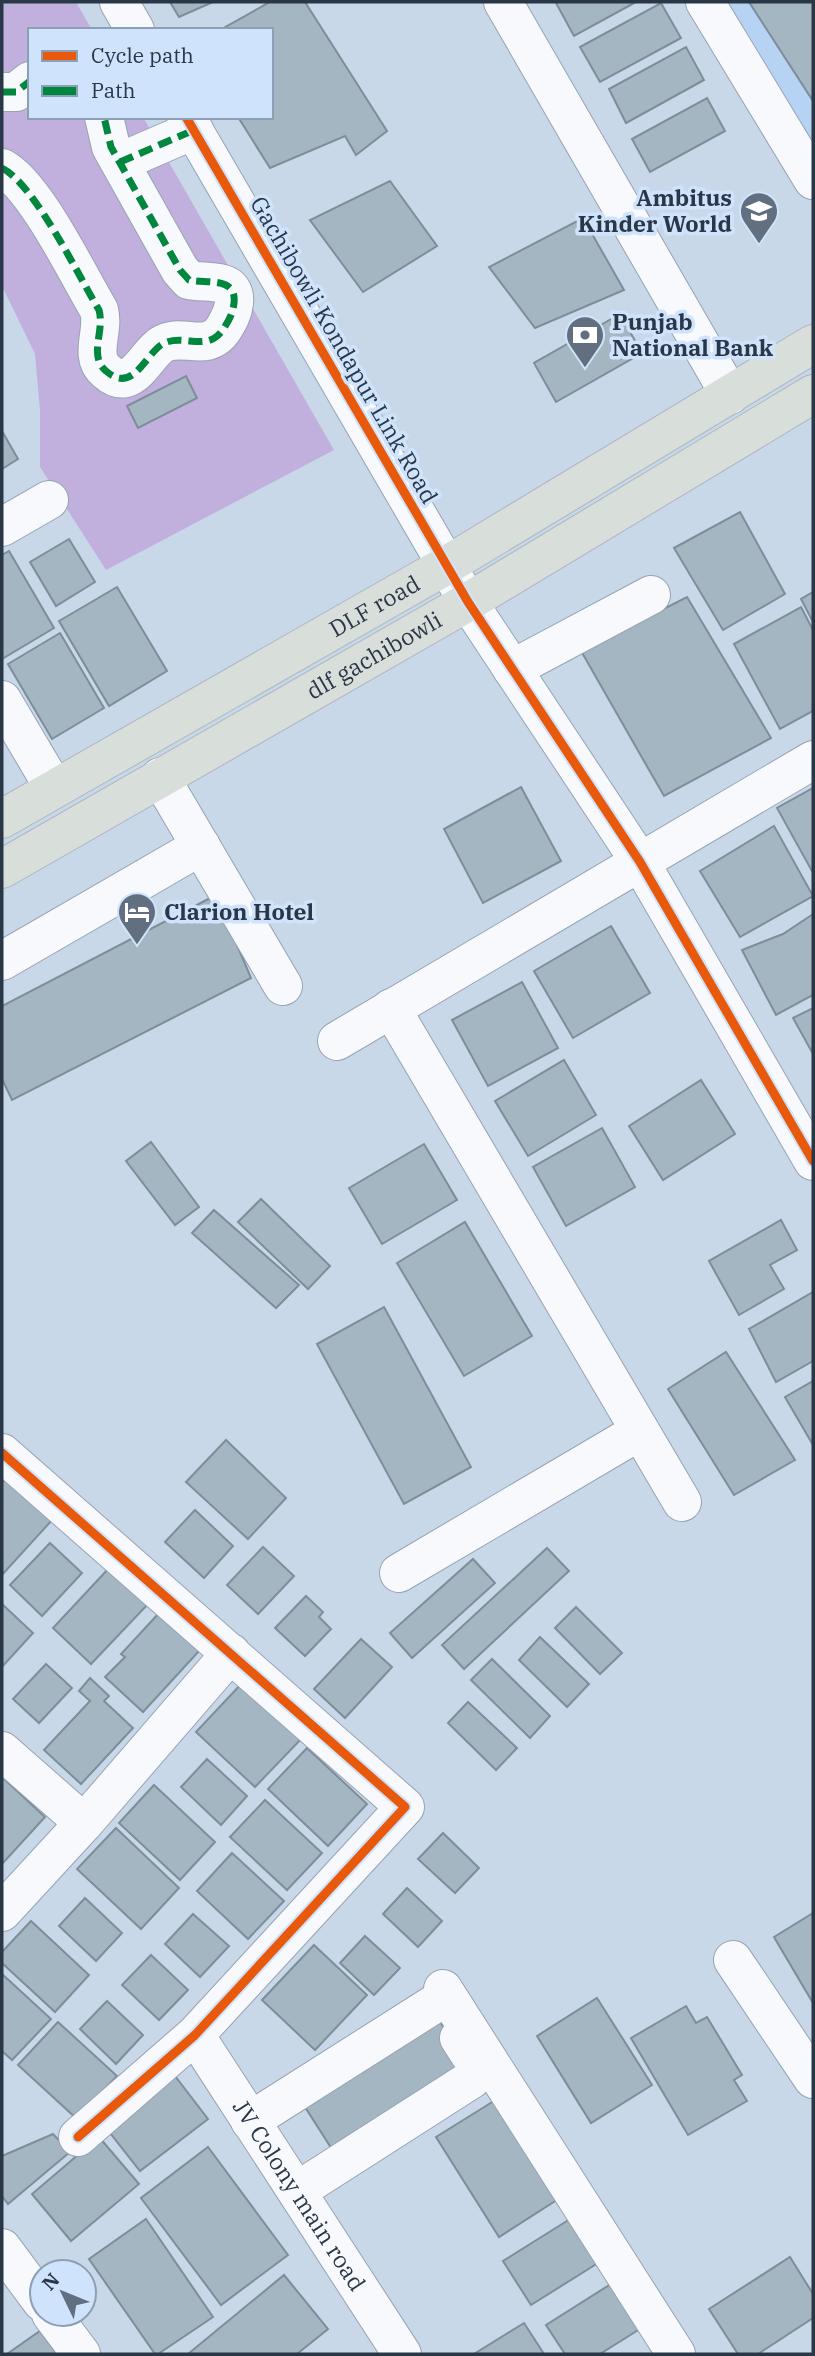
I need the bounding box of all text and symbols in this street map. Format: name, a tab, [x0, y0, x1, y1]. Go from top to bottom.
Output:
legend	[28, 28, 273, 119]
text: Cycle path	[91, 41, 194, 69]
text: Path	[91, 76, 136, 104]
place label: Ambitus Kinder World	[578, 182, 732, 238]
street label: Gachibowli Kondapur Link Road	[244, 190, 445, 509]
school or university icon: Ambitus Kinder World	[738, 190, 780, 245]
place label: Punjab National Bank	[612, 306, 774, 362]
bank icon: Punjab National Bank	[564, 314, 606, 369]
street label: DLF road	[323, 568, 425, 643]
street label: dlf gachibowli	[301, 604, 447, 706]
hotel icon: Clarion Hotel	[116, 891, 158, 946]
place label: Clarion Hotel	[164, 896, 314, 926]
street label: JV Colony main road	[227, 2093, 373, 2296]
north arrow	[28, 2258, 98, 2328]
text: N	[37, 2268, 64, 2295]

